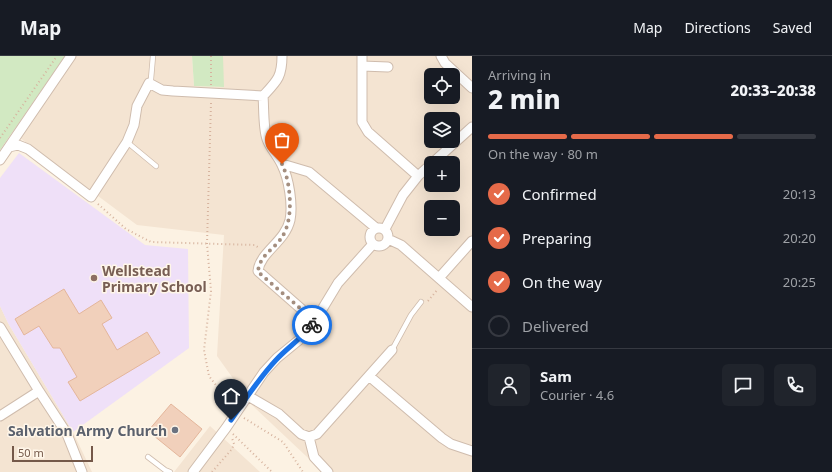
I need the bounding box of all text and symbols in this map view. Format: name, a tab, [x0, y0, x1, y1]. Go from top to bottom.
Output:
text: Map	[20, 15, 61, 41]
text: Map	[633, 18, 662, 37]
text: Directions	[684, 18, 751, 37]
text: Saved	[773, 18, 812, 37]
text: Arriving in	[488, 66, 551, 84]
map controls	[424, 68, 460, 236]
button: locate	[424, 68, 460, 104]
text: 20:33–20:38	[731, 80, 816, 100]
text: 2 min	[488, 81, 561, 117]
button: layers	[424, 112, 460, 148]
pin	[265, 123, 299, 164]
icon: bag	[271, 129, 293, 151]
text: On the way · 80 m	[488, 145, 598, 163]
button: +	[424, 156, 460, 192]
icon: check	[488, 183, 510, 205]
text: Confirmed	[522, 184, 597, 204]
text: 20:13	[783, 185, 816, 203]
button: −	[424, 200, 460, 236]
icon: check	[488, 227, 510, 249]
text: Preparing	[522, 228, 592, 248]
text: 20:20	[783, 229, 816, 247]
place label: Wellstead Primary School	[102, 261, 207, 296]
icon: check	[488, 271, 510, 293]
text: On the way	[522, 272, 602, 292]
marker: Wellstead Primary School	[89, 273, 99, 283]
text: 20:25	[783, 273, 816, 291]
courier	[292, 305, 332, 345]
icon: bike	[301, 314, 323, 336]
text: Delivered	[522, 316, 589, 336]
button: person	[488, 364, 530, 406]
button: chat	[722, 364, 764, 406]
button: phone	[774, 364, 816, 406]
text: Sam	[540, 366, 572, 386]
pin	[214, 379, 248, 420]
icon: home	[220, 385, 242, 407]
text: Courier · 4.6	[540, 386, 614, 404]
place label: Salvation Army Church	[8, 421, 167, 440]
marker: Salvation Army Church	[170, 425, 180, 435]
scale bar	[12, 444, 93, 463]
text: 50 m	[18, 445, 44, 460]

